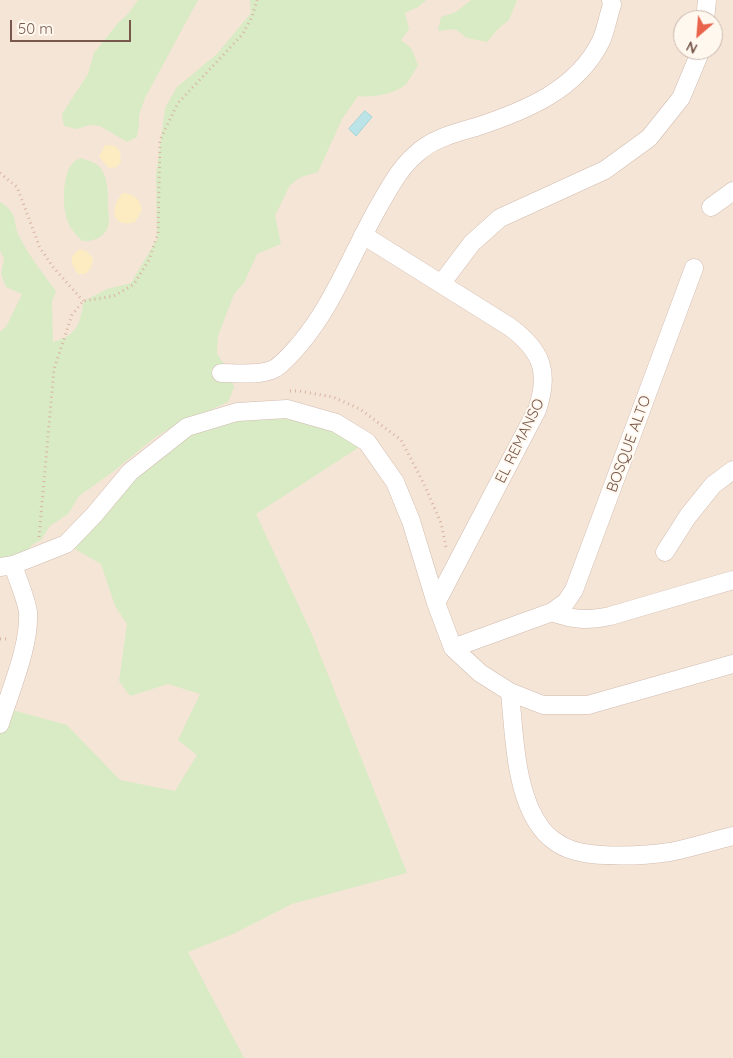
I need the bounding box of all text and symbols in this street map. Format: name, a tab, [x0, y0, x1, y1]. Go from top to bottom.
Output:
scale bar	[12, 10, 134, 42]
north arrow	[673, 10, 723, 60]
text: 50 m	[18, 19, 53, 38]
text: N	[683, 37, 700, 58]
street label: BOSQUE ALTO	[603, 393, 655, 495]
street label: EL REMANSO	[492, 396, 548, 486]

